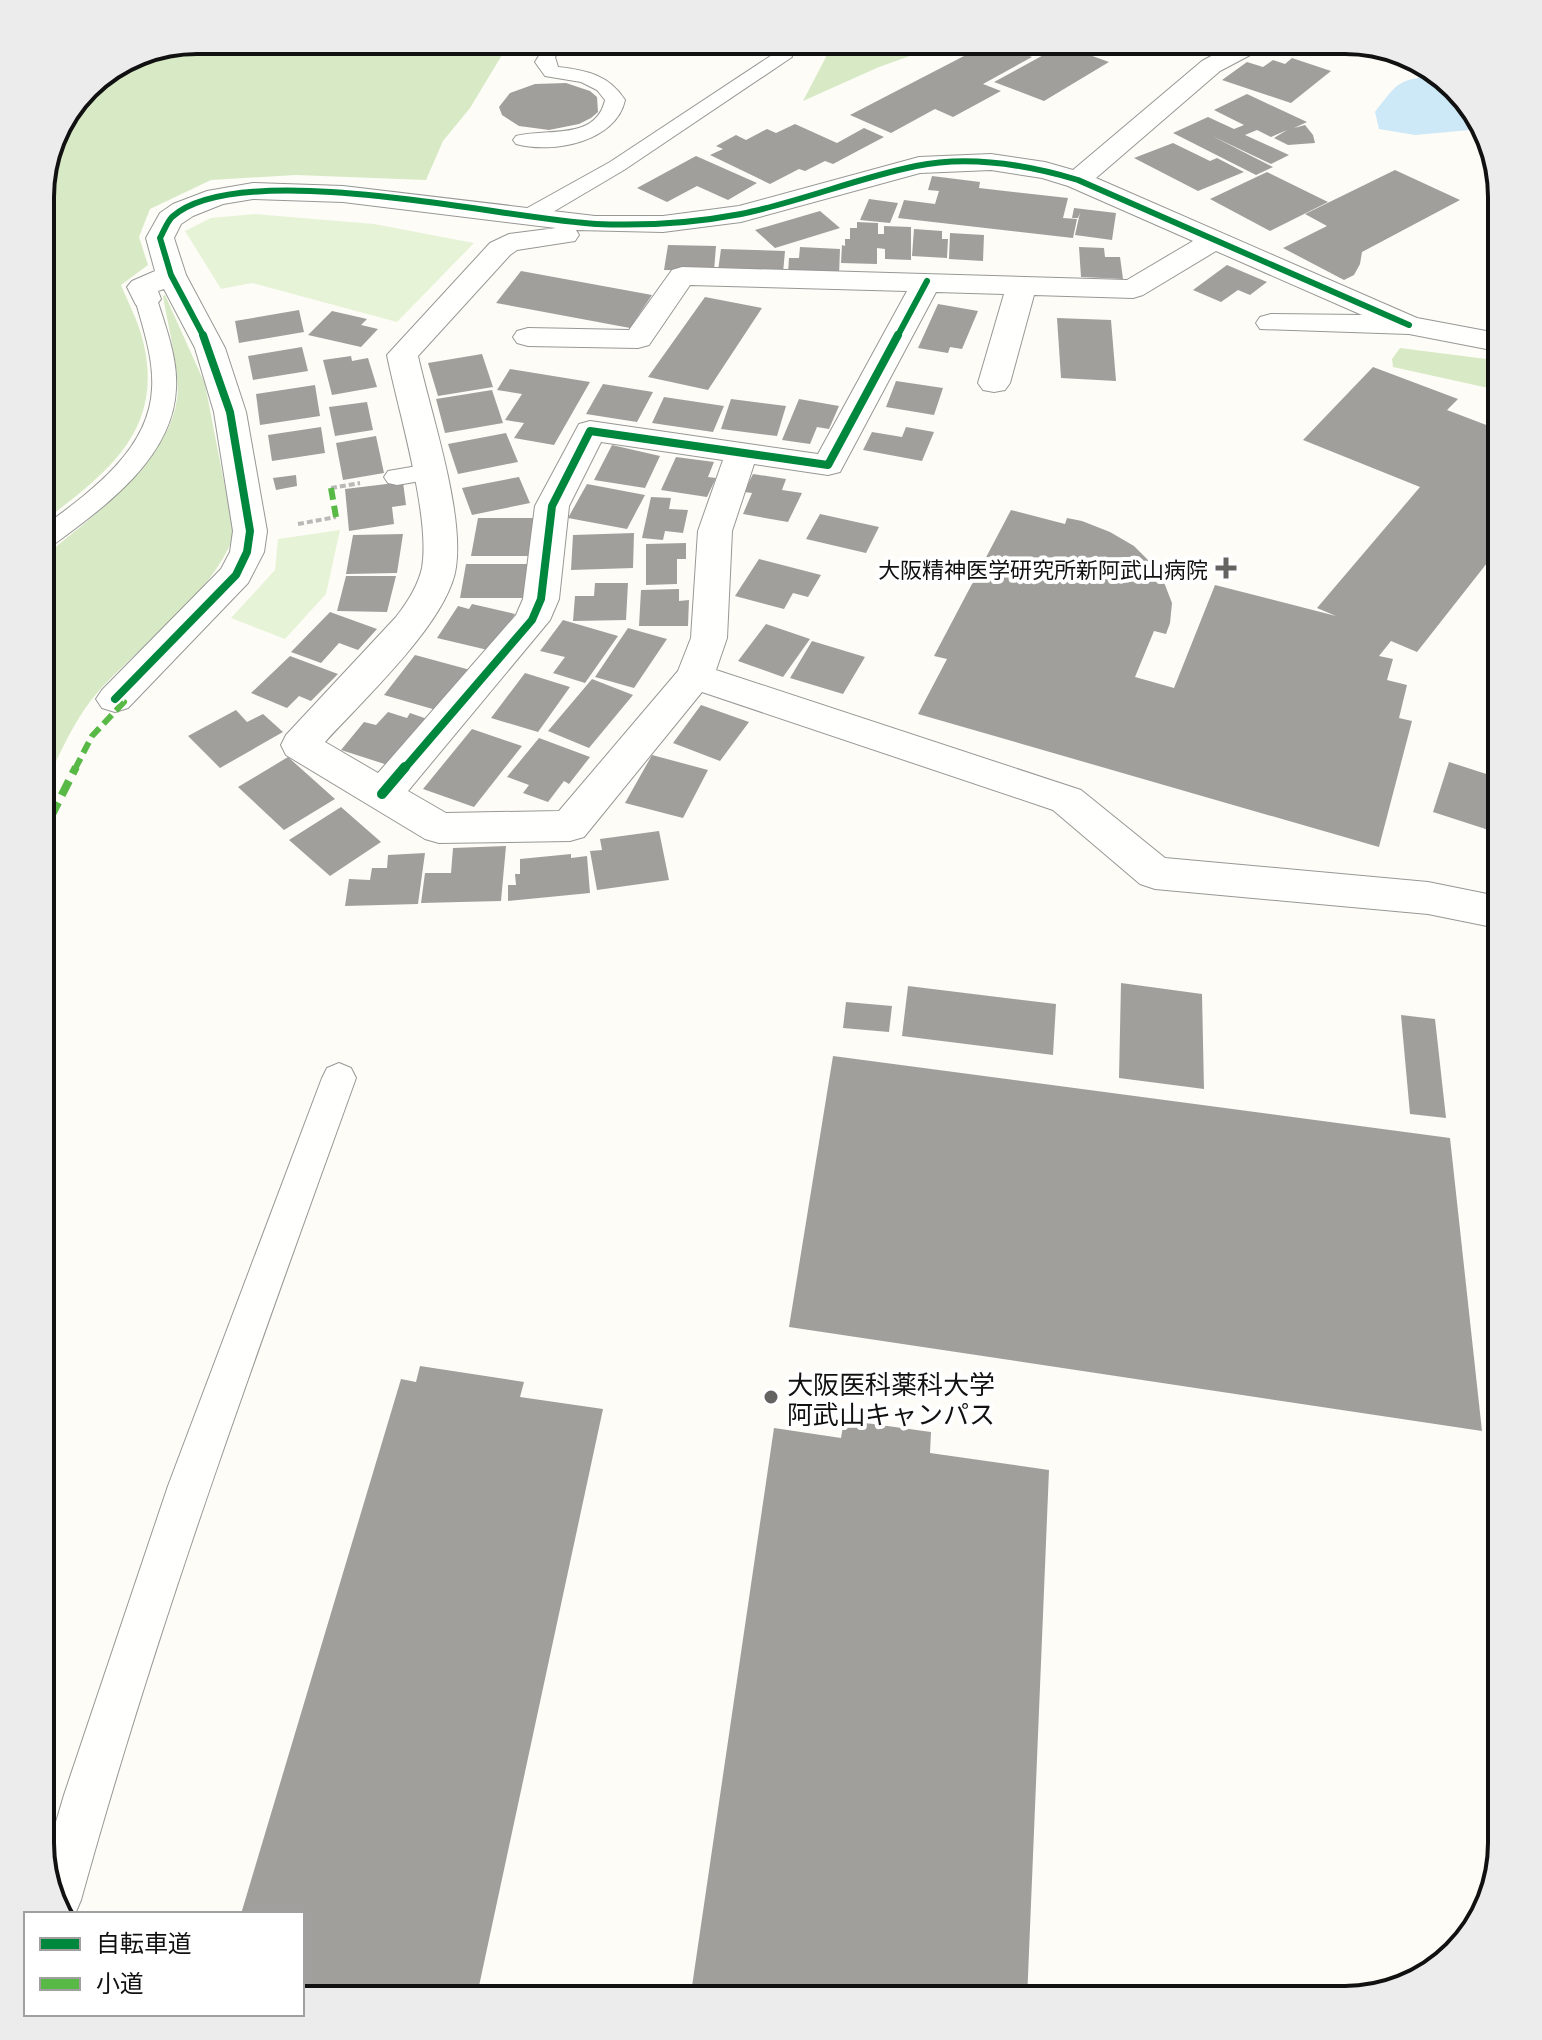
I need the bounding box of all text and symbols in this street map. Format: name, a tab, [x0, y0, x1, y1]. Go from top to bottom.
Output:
place label: 大阪精神医学研究所新阿武山病院	[878, 552, 1208, 584]
marker: 大阪精神医学研究所新阿武山病院	[1215, 557, 1237, 579]
place label: 大阪医科薬科大学 阿武山キャンパス	[787, 1364, 995, 1431]
marker: 大阪医科薬科大学 阿武山キャンパス	[762, 1388, 780, 1406]
legend	[24, 1912, 304, 2016]
text: 自転車道	[96, 1924, 192, 1959]
text: 小道	[96, 1964, 144, 1999]

